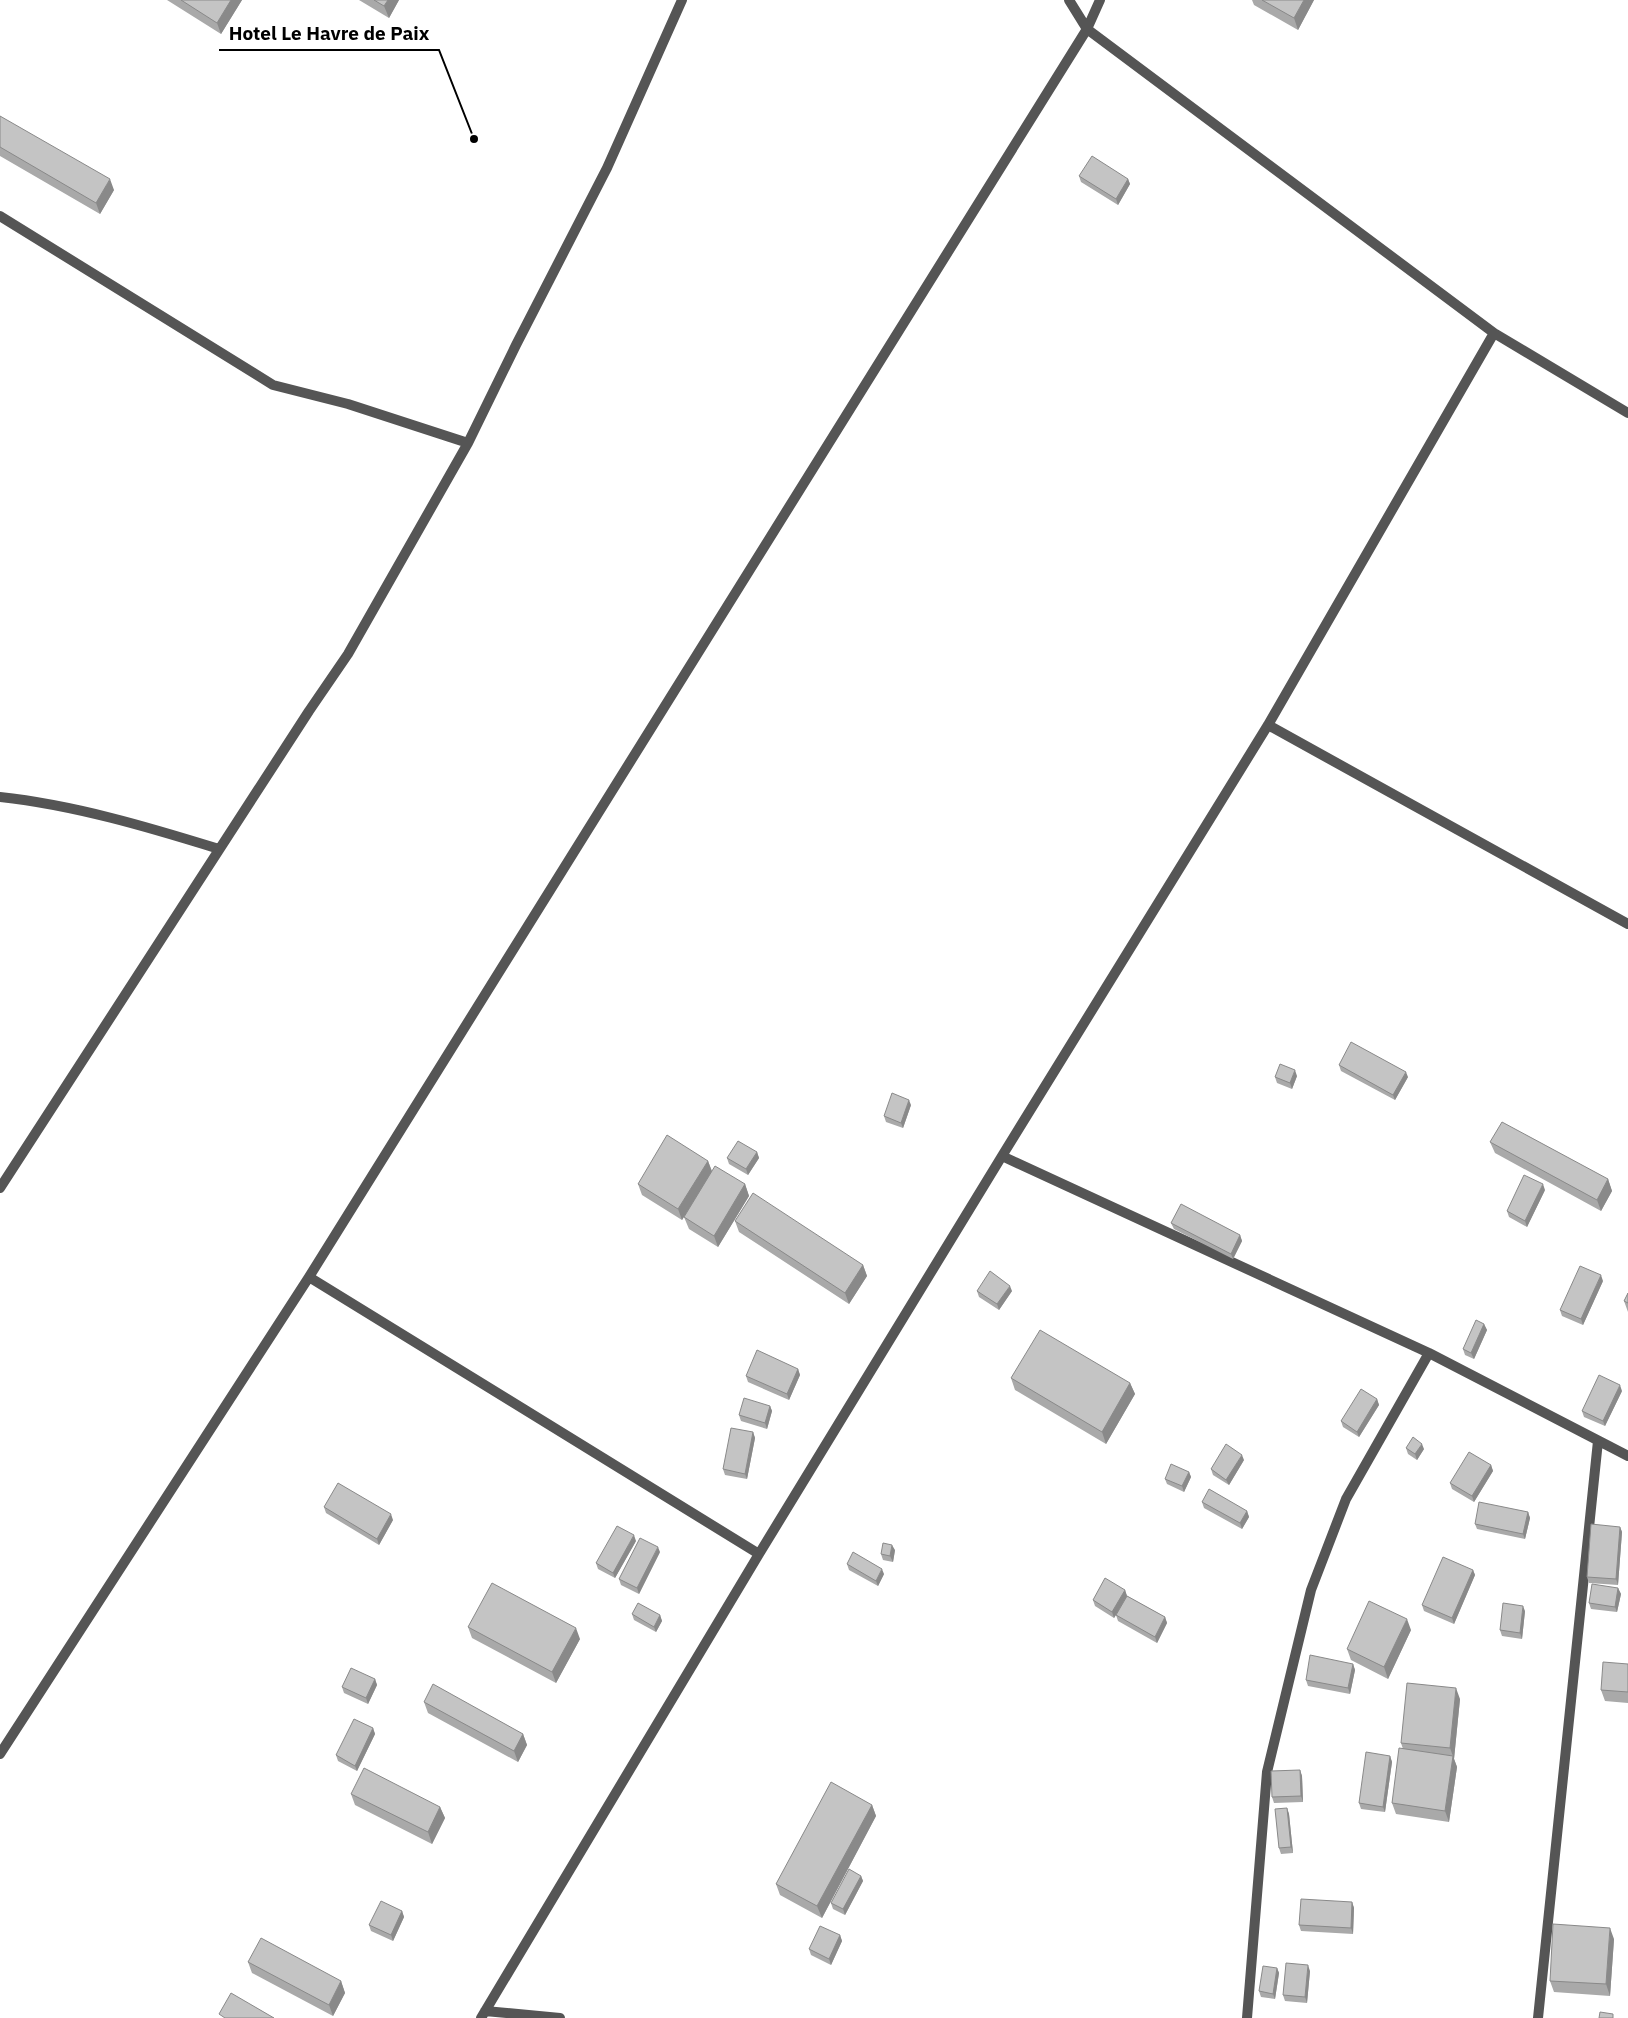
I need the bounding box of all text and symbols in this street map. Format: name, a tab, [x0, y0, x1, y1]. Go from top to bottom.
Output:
callout: Hotel Le Havre de Paix	[219, 16, 439, 50]
text: Hotel Le Havre de Paix	[229, 21, 430, 45]

